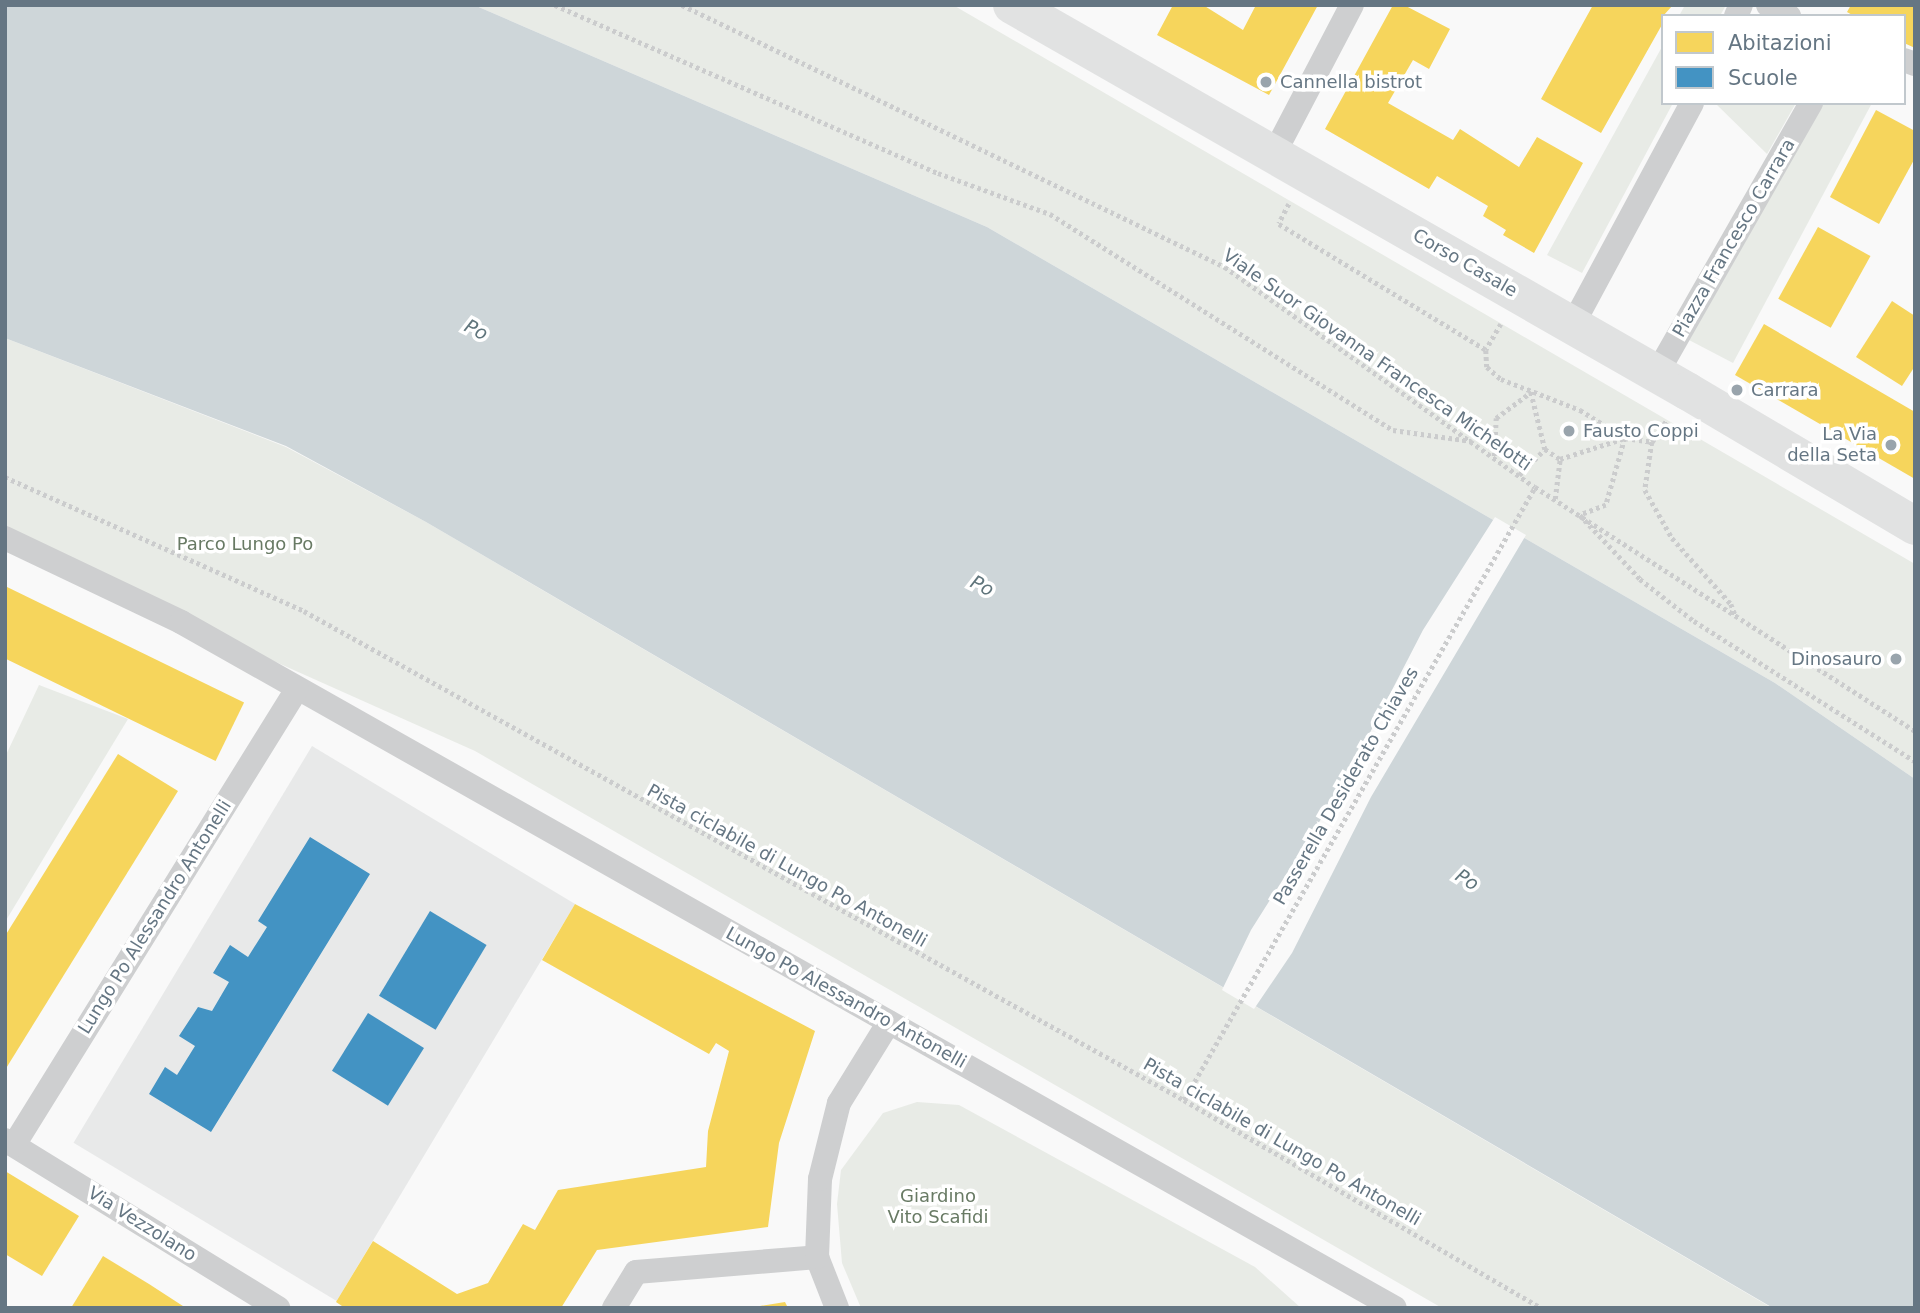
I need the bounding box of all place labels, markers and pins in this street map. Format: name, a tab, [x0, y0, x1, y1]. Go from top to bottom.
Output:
place label: Cannella bistrot	[1280, 71, 1422, 93]
marker: Cannella bistrot	[1258, 74, 1274, 90]
place label: Carrara	[1751, 379, 1819, 401]
marker: Carrara	[1729, 382, 1745, 398]
place label: Fausto Coppi	[1583, 420, 1699, 442]
marker: Fausto Coppi	[1561, 423, 1577, 439]
place label: La Via della Seta	[1787, 424, 1877, 466]
marker: La Via della Seta	[1883, 437, 1899, 453]
place label: Dinosauro	[1791, 648, 1882, 670]
marker: Dinosauro	[1888, 651, 1904, 667]

